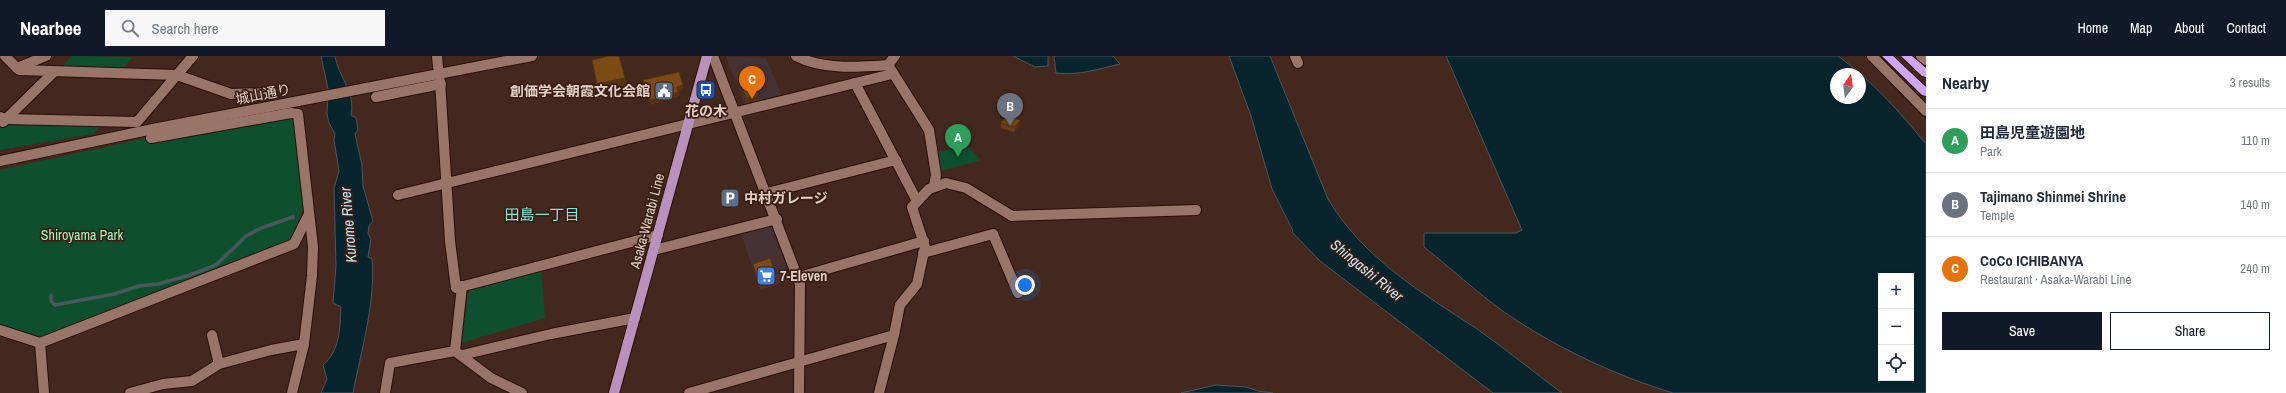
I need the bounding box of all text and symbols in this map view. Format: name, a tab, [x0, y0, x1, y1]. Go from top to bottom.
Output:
search box	[105, 10, 385, 46]
text: Nearbee	[20, 15, 81, 41]
icon: search	[119, 17, 141, 39]
text: Search here	[151, 18, 219, 39]
text: Home	[2077, 19, 2108, 37]
text: Map	[2130, 19, 2152, 37]
text: About	[2174, 19, 2204, 37]
text: Contact	[2226, 19, 2266, 37]
pin: C	[739, 66, 765, 99]
north arrow	[1830, 68, 1866, 104]
text: Nearby	[1942, 71, 1989, 94]
text: 3 results	[2230, 74, 2270, 91]
bus stop icon: 花の木	[695, 79, 717, 101]
street label: 城山通り	[234, 80, 292, 108]
public building icon: 創価学会朝霞文化会館	[653, 80, 675, 102]
place label: 創価学会朝霞文化会館	[510, 82, 650, 100]
pin: B	[997, 93, 1023, 126]
place label: 花の木	[685, 102, 727, 120]
text: 田島児童遊園地	[1980, 122, 2085, 143]
pin: A	[945, 124, 971, 157]
text: A	[1951, 132, 1959, 149]
text: 110 m	[2241, 132, 2270, 149]
text: Park	[1980, 143, 2002, 160]
street label: Asaka-Warabi Line	[625, 171, 668, 272]
water label: Kurome River	[334, 185, 362, 264]
text: Tajimano Shinmei Shrine	[1980, 186, 2126, 207]
parking icon: 中村ガレージ	[719, 187, 741, 209]
place label: 中村ガレージ	[744, 189, 828, 207]
text: B	[1951, 196, 1959, 213]
text: 140 m	[2240, 196, 2270, 213]
district label: 田島一丁目	[504, 204, 580, 225]
text: Temple	[1980, 207, 2014, 224]
park label: Shiroyama Park	[41, 226, 123, 244]
water label: Shingashi River	[1326, 234, 1409, 306]
text: CoCo ICHIBANYA	[1980, 250, 2083, 271]
text: C	[1951, 260, 1959, 277]
text: 240 m	[2240, 260, 2270, 277]
supermarket icon: 7-Eleven	[755, 265, 777, 287]
place label: 7-Eleven	[780, 267, 827, 285]
text: Restaurant · Asaka-Warabi Line	[1980, 271, 2131, 288]
map controls	[1878, 273, 1914, 381]
button: +	[1878, 273, 1914, 309]
your location	[1015, 275, 1035, 295]
button: −	[1878, 309, 1914, 345]
button: Save	[1942, 312, 2102, 350]
button: Share	[2110, 312, 2270, 350]
button: locate	[1878, 345, 1914, 381]

